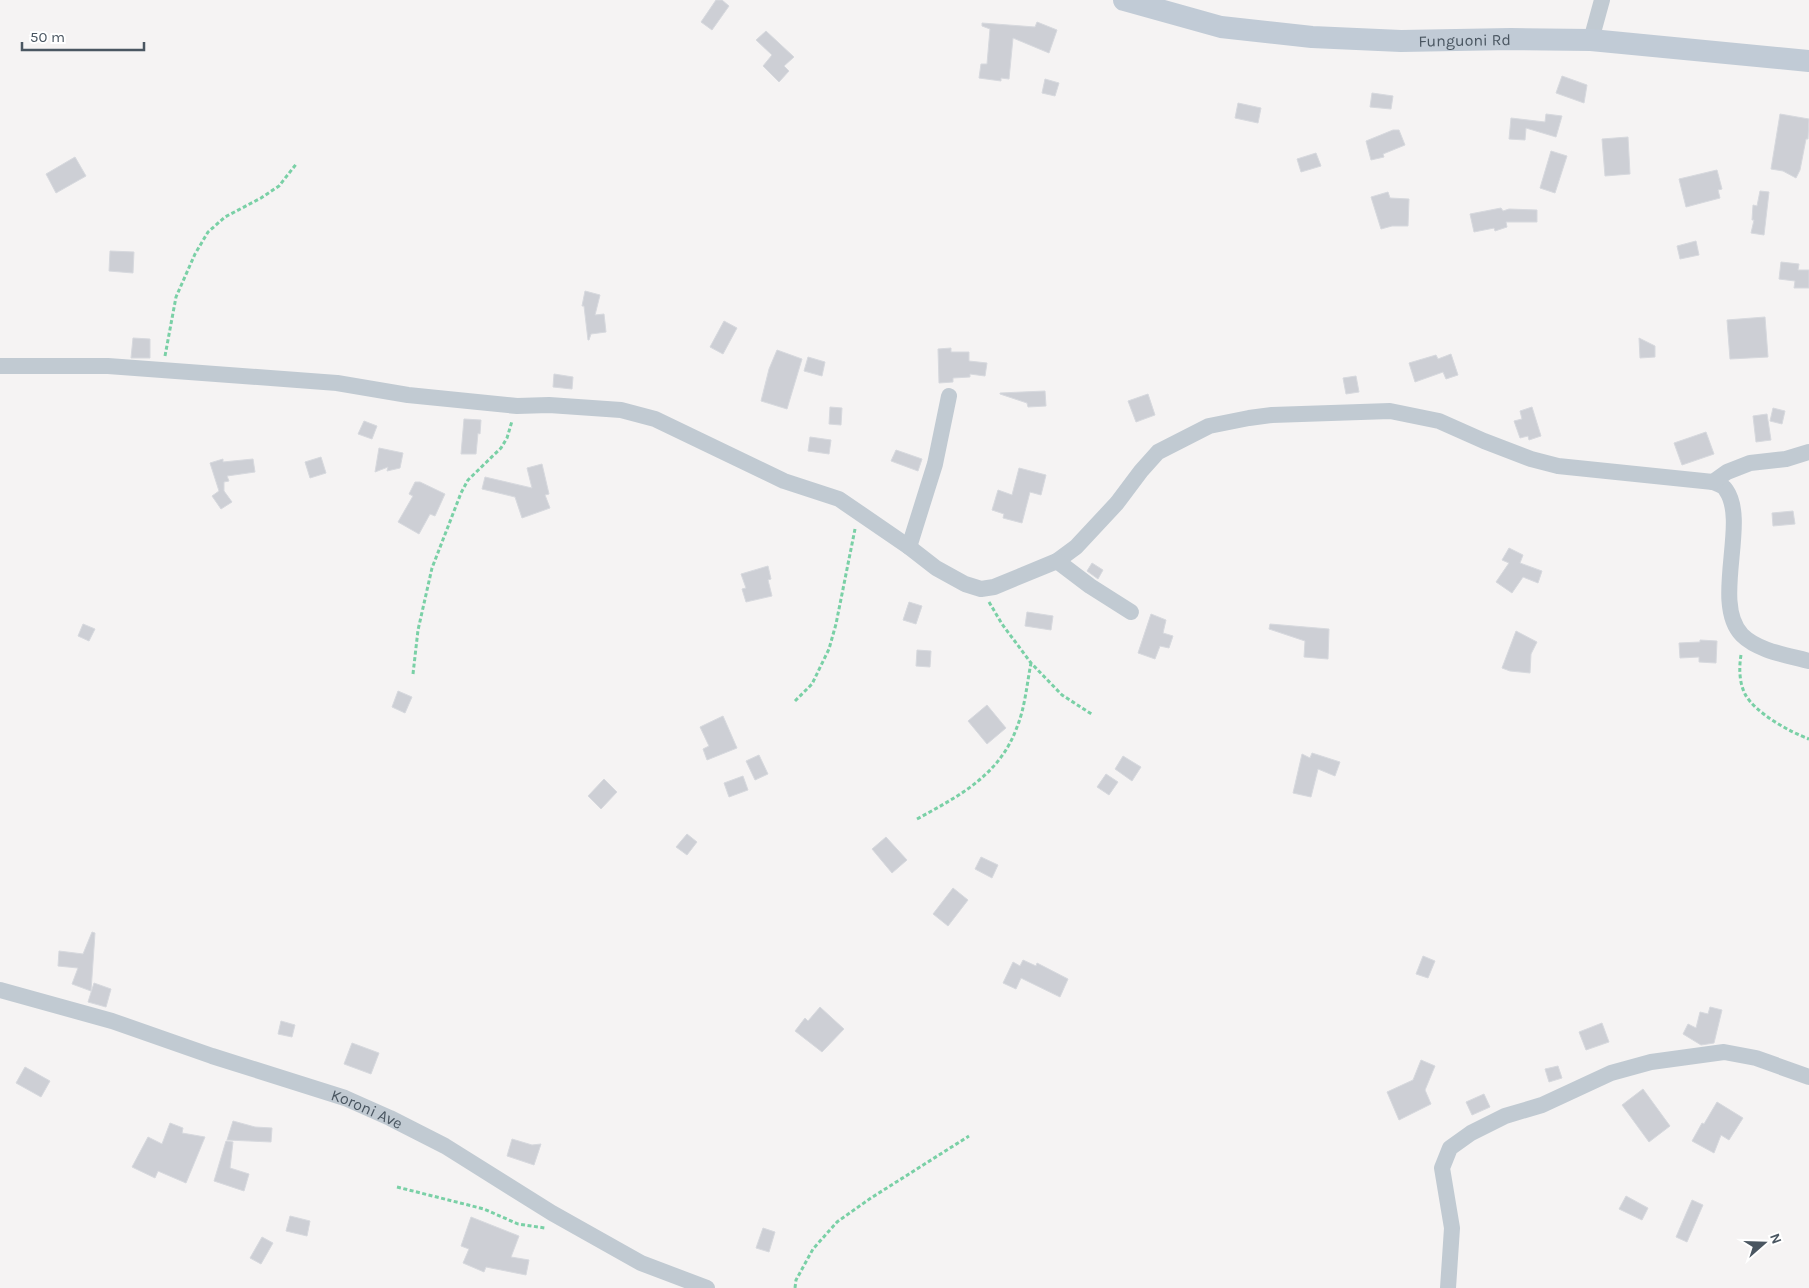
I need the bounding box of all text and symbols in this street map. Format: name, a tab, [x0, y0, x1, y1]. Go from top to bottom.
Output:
scale bar	[22, 20, 145, 52]
text: 50 m	[30, 28, 65, 46]
street label: Funguoni Rd	[1418, 30, 1511, 50]
street label: Koroni Ave	[329, 1085, 406, 1133]
north arrow	[1739, 1218, 1789, 1268]
text: N	[1766, 1231, 1785, 1246]

